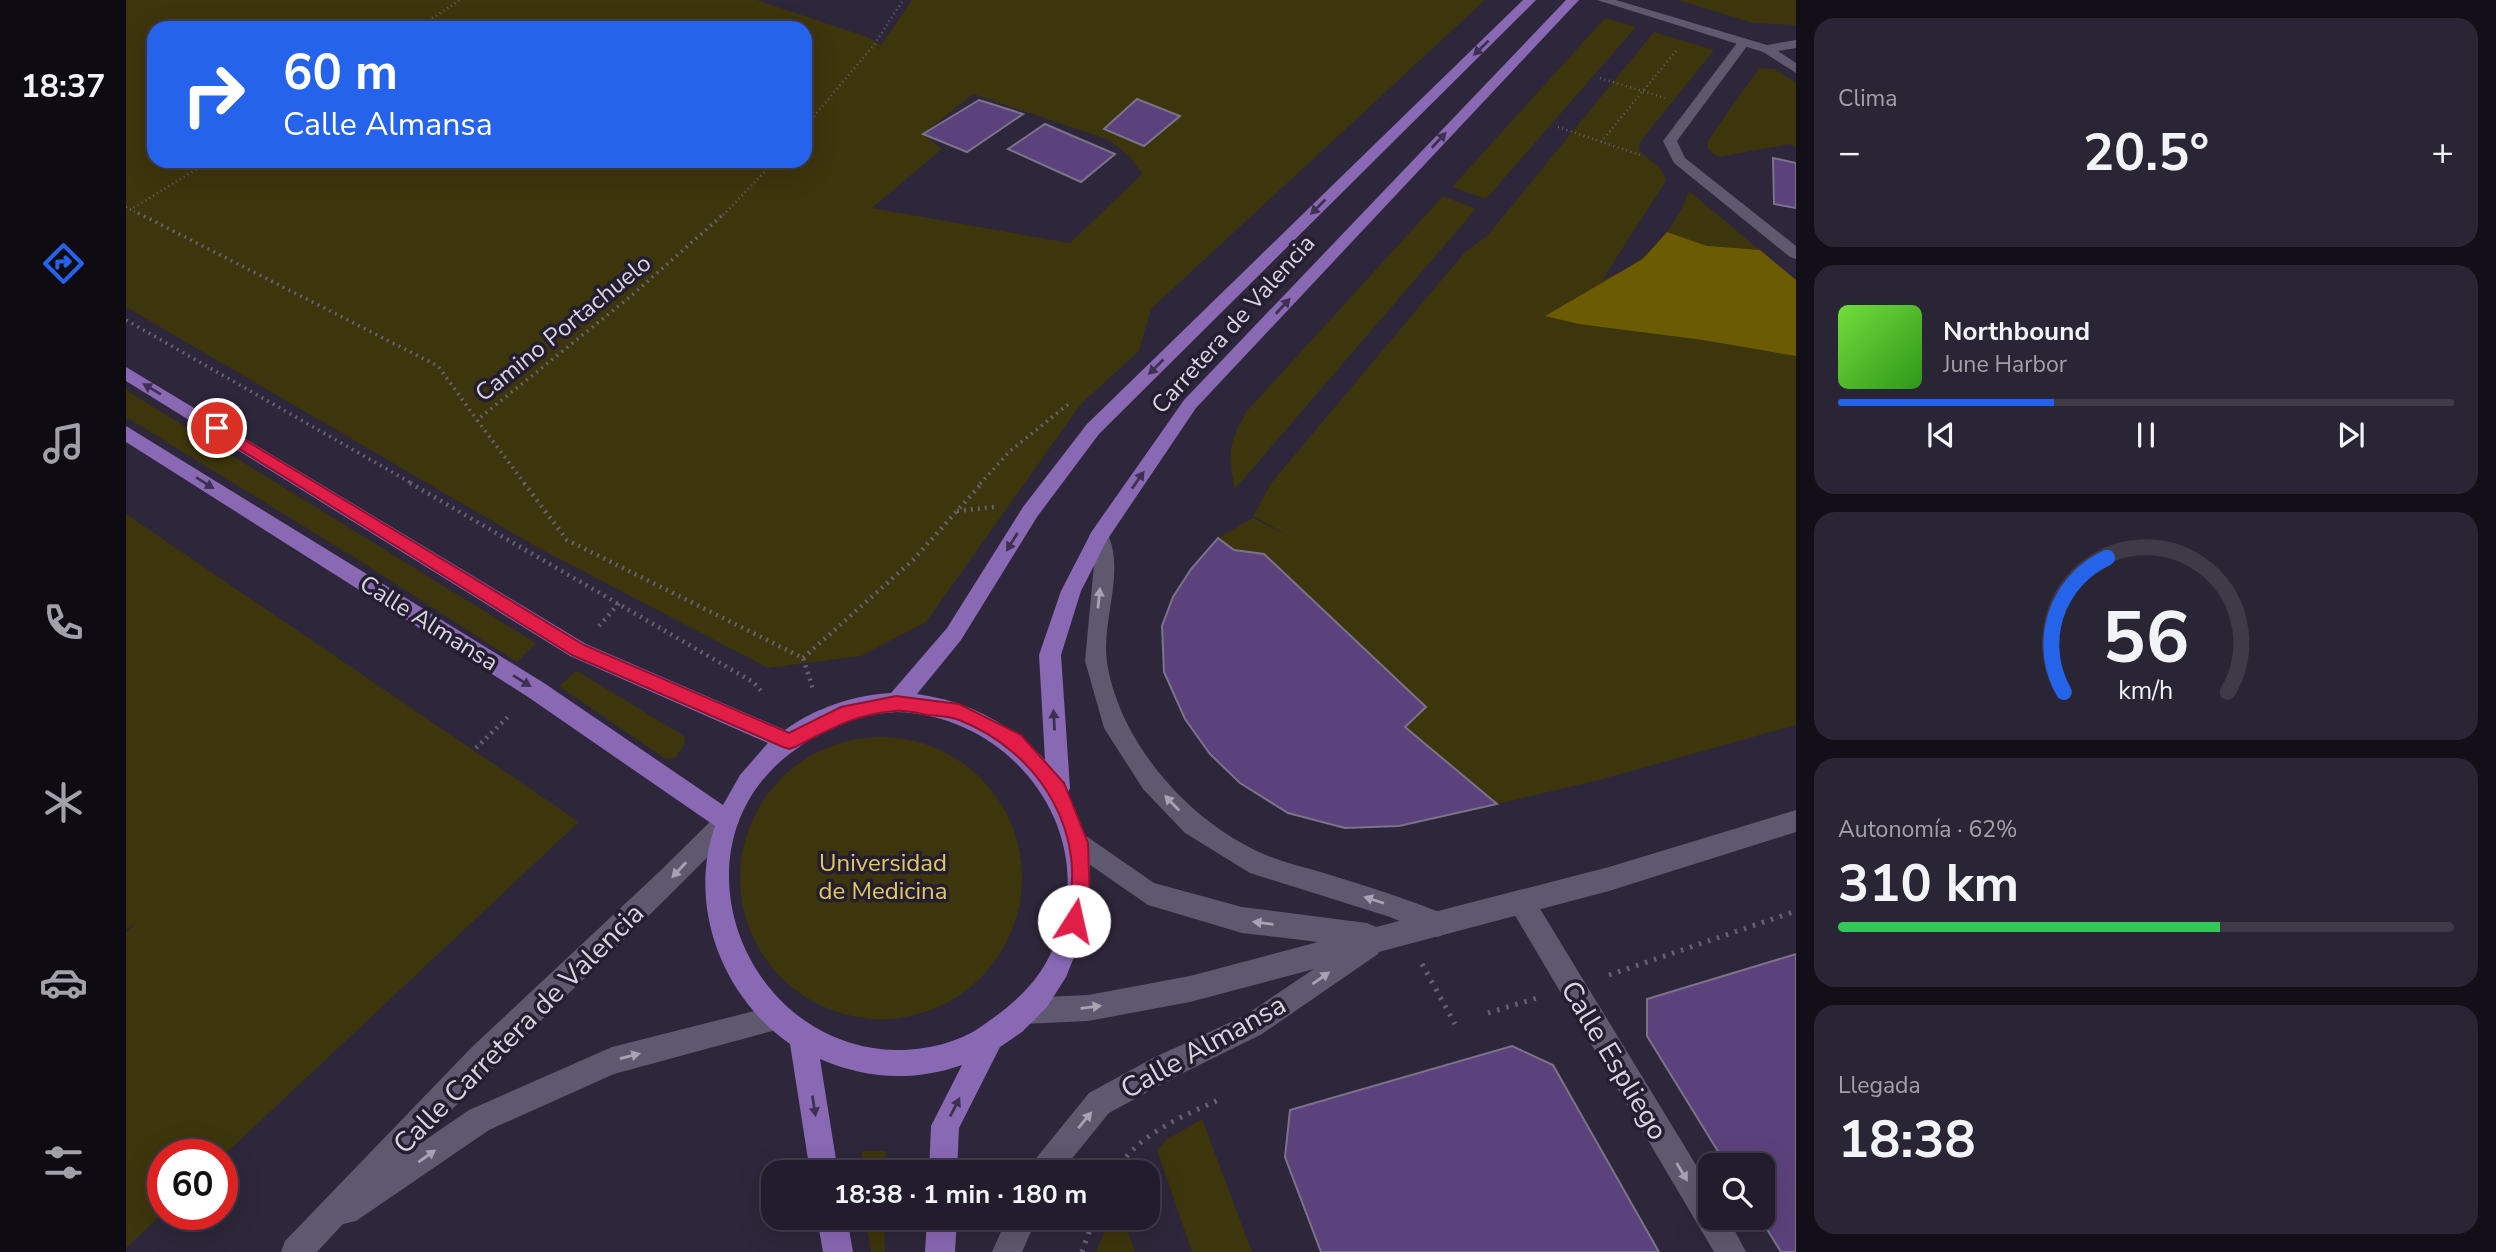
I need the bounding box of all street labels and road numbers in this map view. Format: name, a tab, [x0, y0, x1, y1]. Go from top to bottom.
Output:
street label: Carretera de Valencia	[1144, 228, 1322, 420]
street label: Camino Portachuelo	[468, 247, 658, 409]
street label: Calle Almansa	[354, 568, 504, 678]
street label: Calle Carretera de Valencia	[385, 895, 652, 1162]
street label: Calle Espliego	[1552, 974, 1677, 1147]
street label: Calle Almansa	[1114, 986, 1293, 1108]

